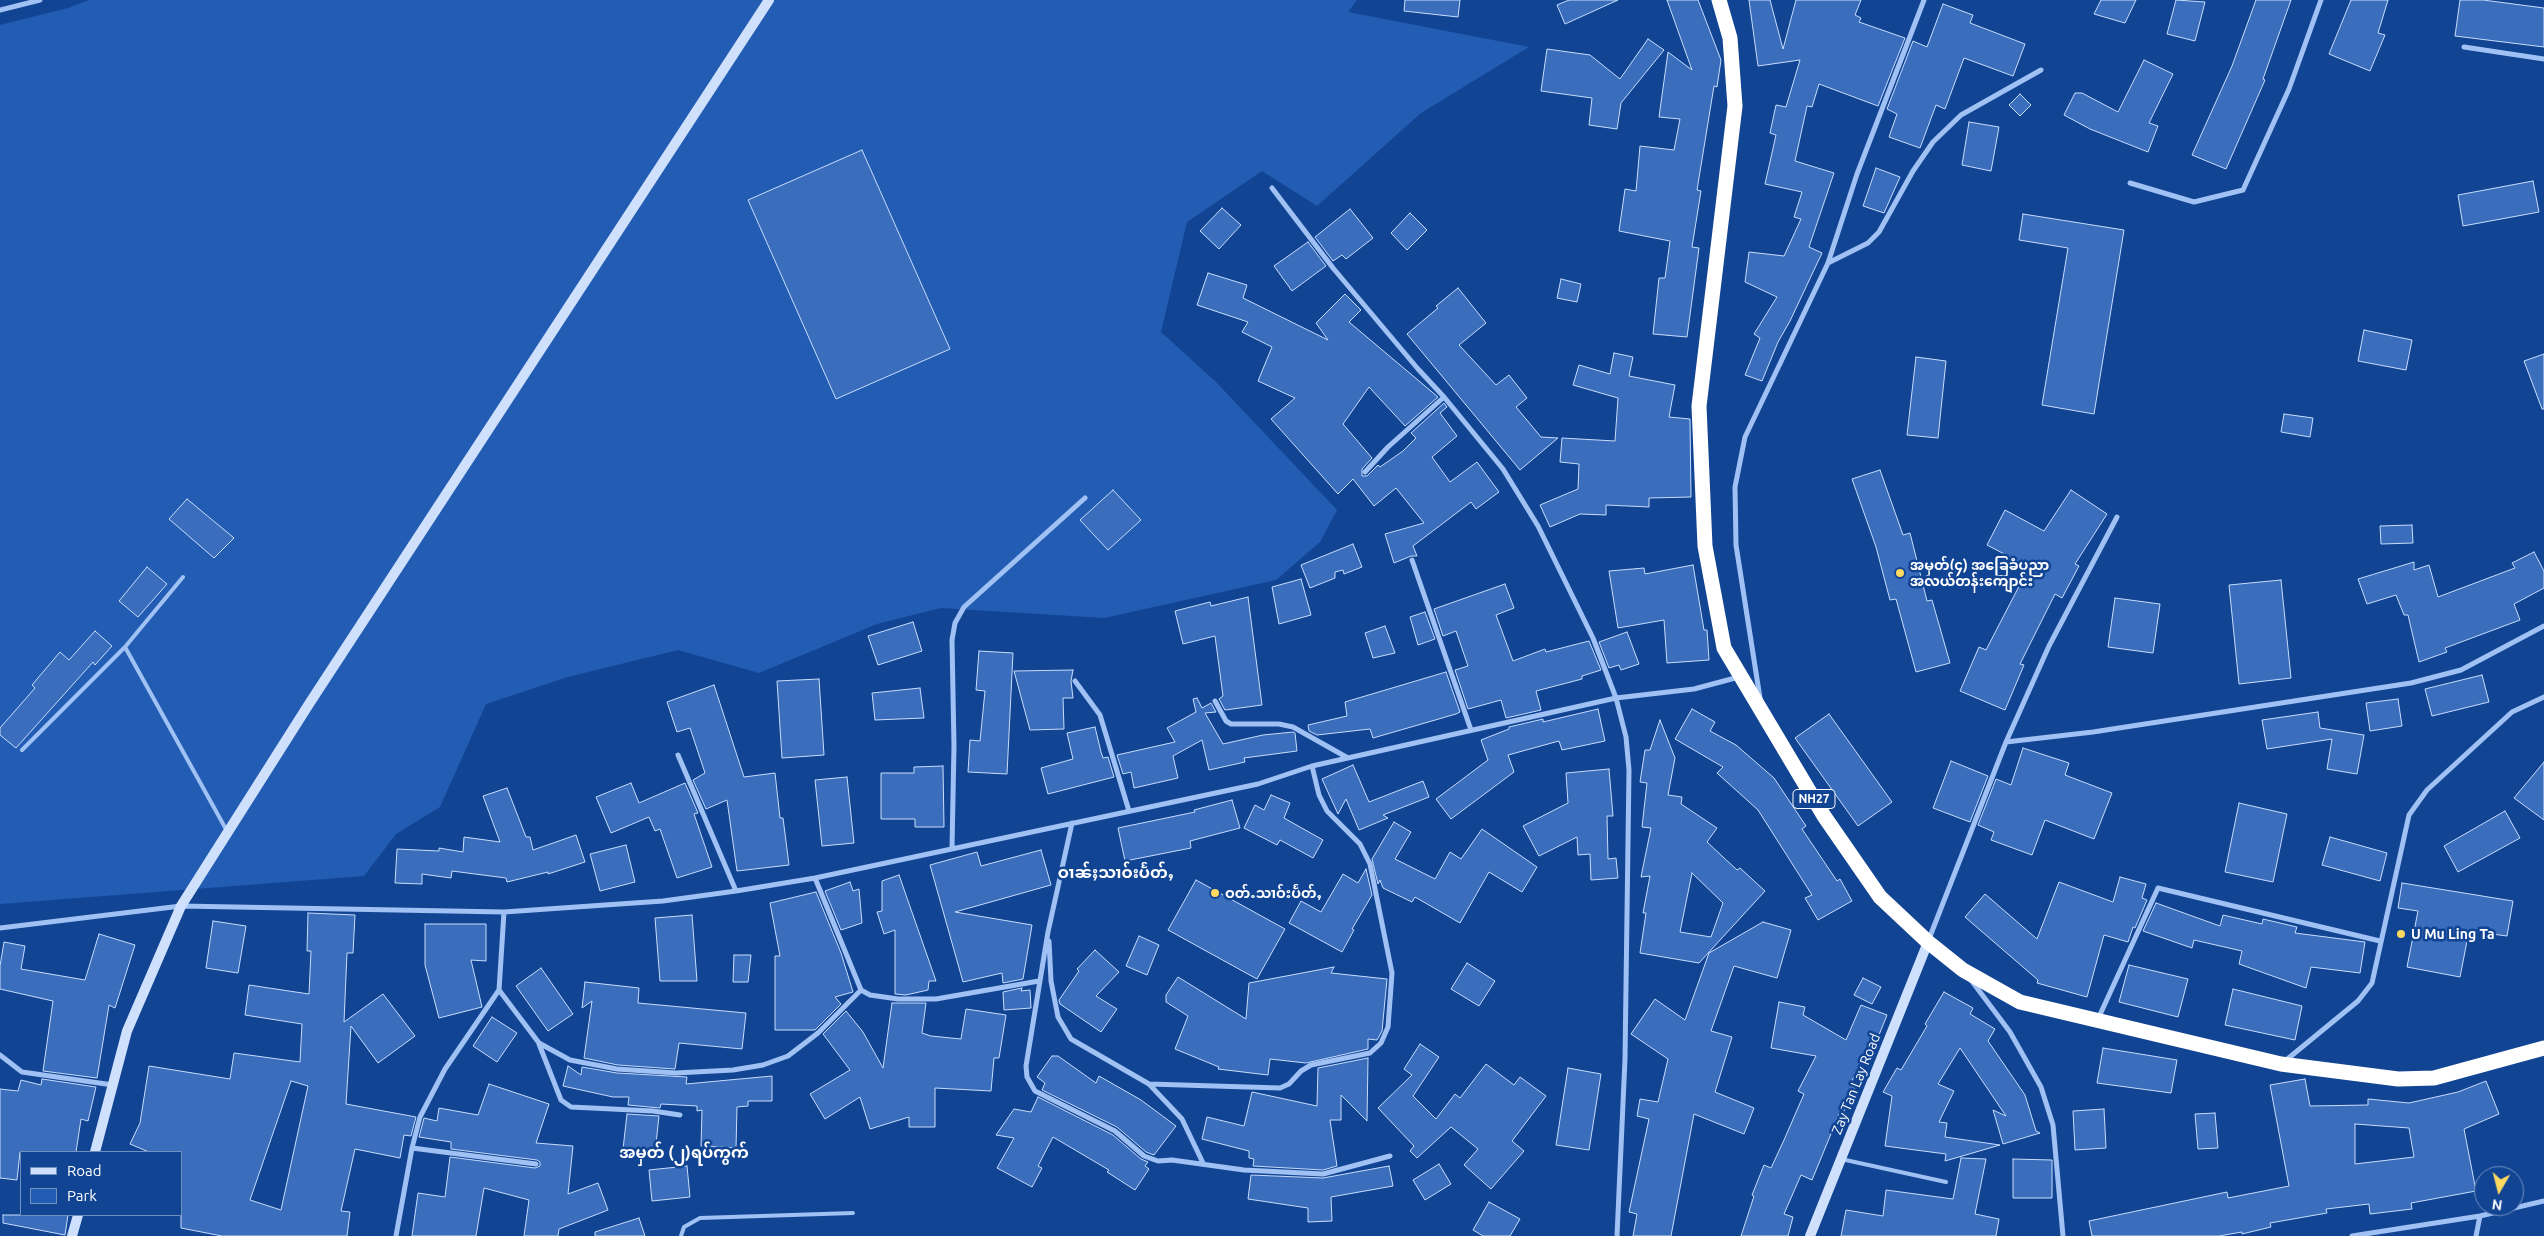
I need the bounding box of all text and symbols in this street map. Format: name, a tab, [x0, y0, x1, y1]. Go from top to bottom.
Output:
place label: အမှတ်(၄) အခြေခံပညာ အလယ်တန်းကျောင်း	[1910, 557, 2049, 590]
marker: အမှတ်(၄) အခြေခံပညာ အလယ်တန်းကျောင်း	[1894, 567, 1906, 579]
road number: NH27	[1793, 790, 1835, 809]
district label: ဝၢၼ်ႈသၢဝ်းပႅတ်ႇ	[1058, 863, 1174, 883]
place label: ဝတ်ႉသၢဝ်းပႅတ်ႇ	[1225, 885, 1322, 901]
marker: ဝတ်ႉသၢဝ်းပႅတ်ႇ	[1209, 887, 1221, 899]
place label: U Mu Ling Ta	[2411, 926, 2495, 942]
marker: U Mu Ling Ta	[2395, 928, 2407, 940]
street label: Zay Tan Lay Road	[1828, 1031, 1884, 1137]
district label: အမှတ် (၂)ရပ်ကွက်	[619, 1143, 749, 1163]
legend	[20, 1151, 182, 1216]
text: Road	[67, 1162, 102, 1179]
north arrow	[2474, 1166, 2524, 1216]
text: Park	[67, 1187, 97, 1204]
text: N	[2491, 1196, 2503, 1214]

